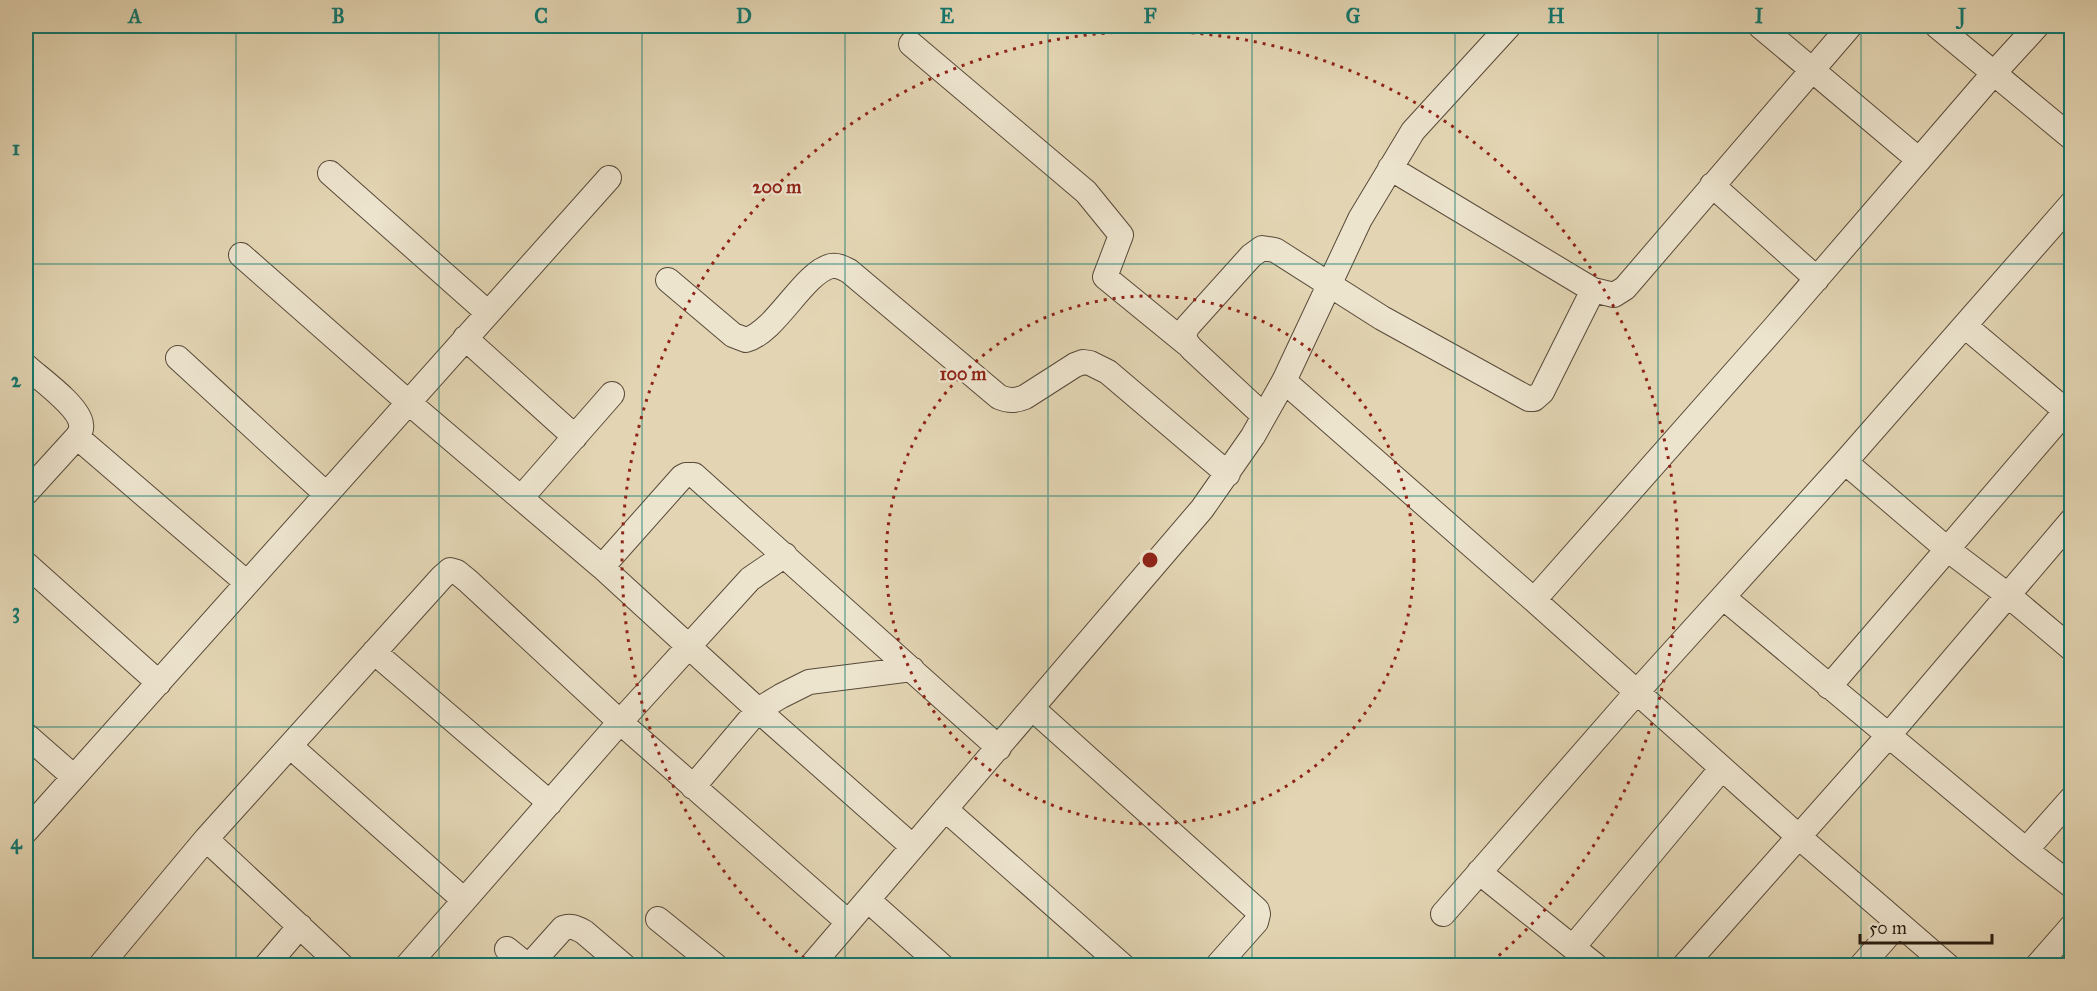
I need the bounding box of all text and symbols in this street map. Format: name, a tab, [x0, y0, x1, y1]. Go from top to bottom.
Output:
text: A	[126, 4, 142, 28]
text: B	[331, 4, 345, 28]
text: C	[534, 4, 548, 28]
text: D	[736, 4, 752, 28]
text: E	[940, 4, 955, 28]
text: F	[1143, 4, 1157, 28]
text: G	[1346, 4, 1361, 28]
text: H	[1547, 4, 1565, 28]
text: I	[1755, 4, 1764, 28]
text: J	[1955, 4, 1967, 30]
text: 1	[12, 136, 20, 160]
text: 200 m	[753, 176, 802, 198]
text: 100 m	[940, 363, 987, 385]
text: 2	[11, 368, 22, 392]
centre of rings	[1140, 550, 1160, 570]
text: 3	[12, 599, 20, 624]
text: 4	[10, 830, 22, 855]
scale bar	[1860, 907, 1992, 945]
text: 50 m	[1869, 917, 1907, 939]

